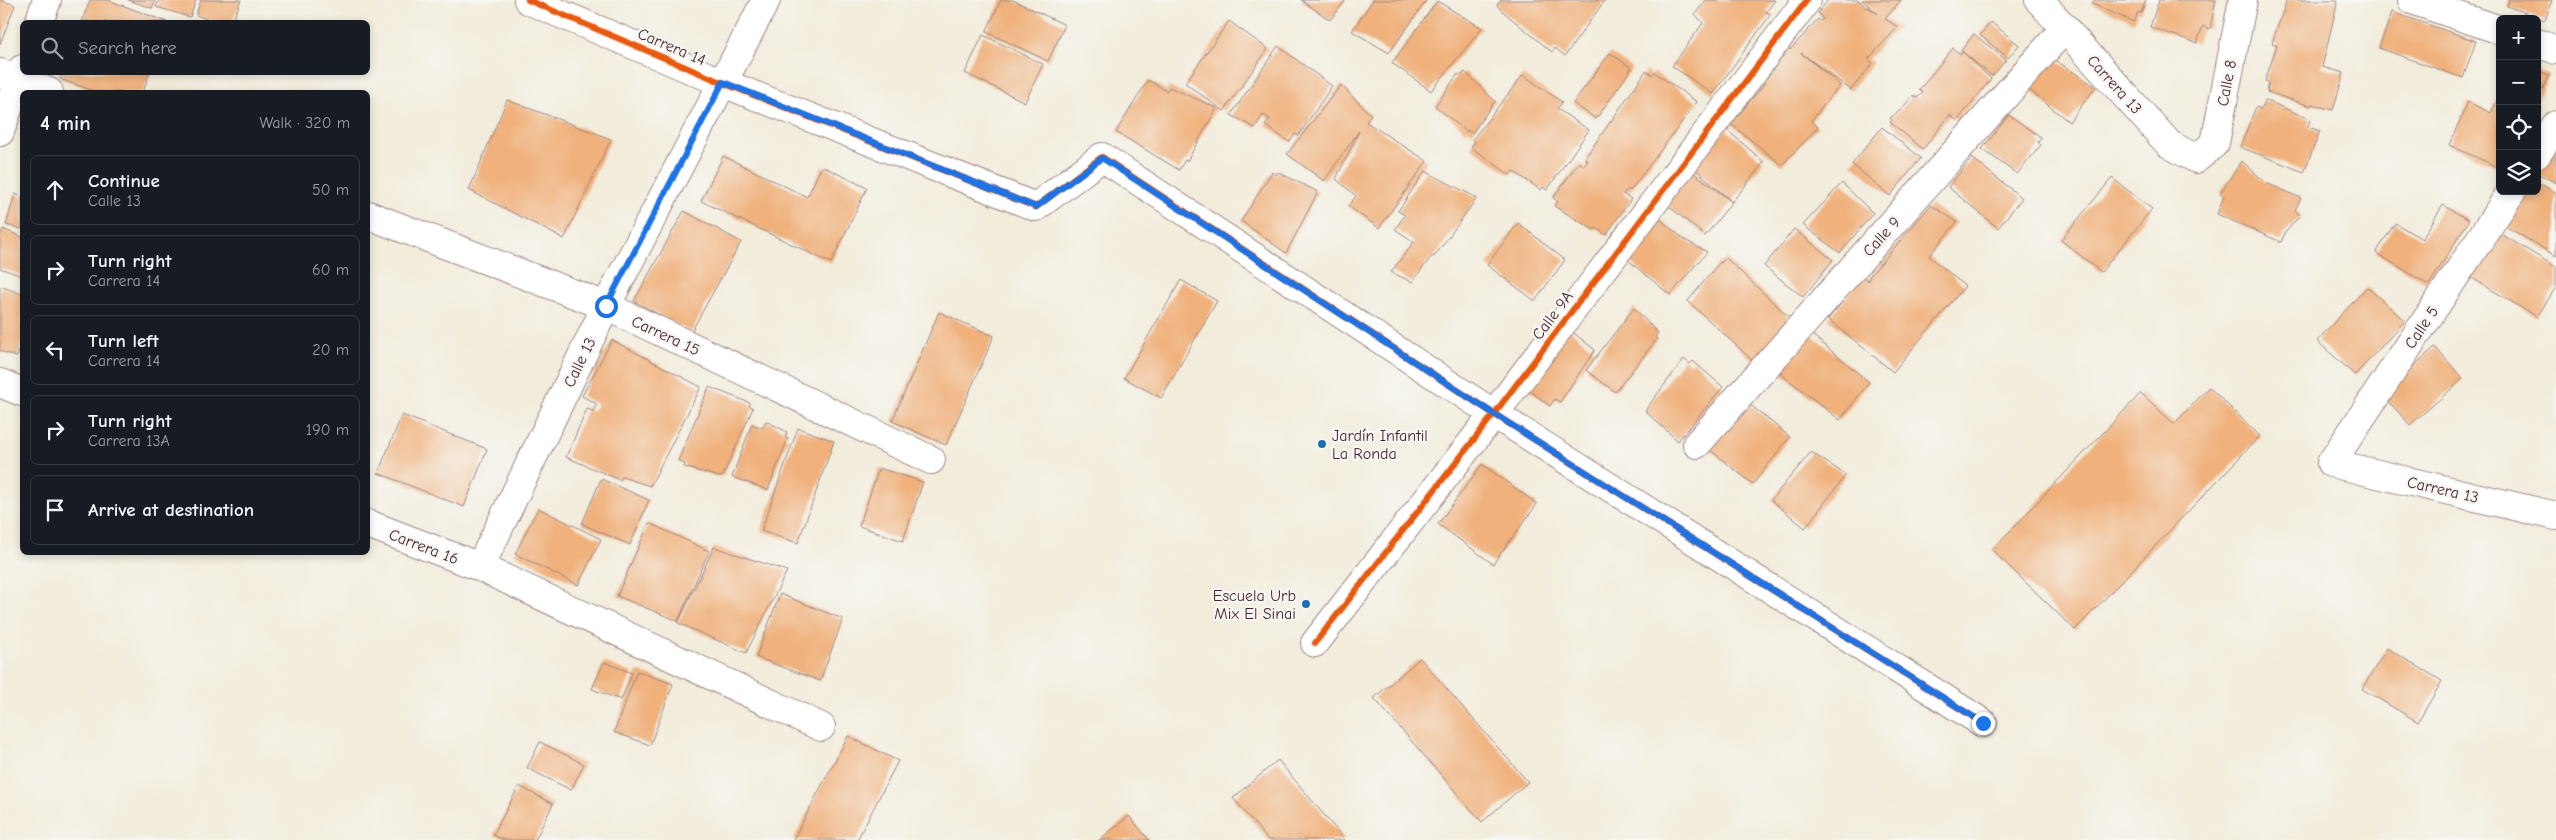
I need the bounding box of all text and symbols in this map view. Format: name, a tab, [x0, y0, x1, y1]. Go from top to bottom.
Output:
map controls	[2496, 15, 2541, 195]
button: +	[2496, 15, 2541, 60]
search box	[20, 20, 370, 75]
street label: Carrera 14	[635, 25, 708, 69]
icon: search	[38, 34, 66, 62]
text: Search here	[78, 37, 177, 59]
street label: Carrera 13	[2083, 52, 2145, 118]
street label: Calle 8	[2214, 59, 2240, 108]
button: −	[2496, 60, 2541, 105]
button: locate	[2496, 105, 2541, 150]
text: 4 min	[40, 111, 91, 135]
text: Walk · 320 m	[259, 114, 350, 132]
button: layers	[2496, 150, 2541, 195]
text: Continue	[88, 170, 160, 192]
icon: ahead	[41, 176, 69, 204]
text: 50 m	[312, 181, 349, 199]
text: Calle 13	[88, 192, 141, 210]
street label: Calle 9	[1859, 213, 1904, 260]
text: Turn right	[88, 250, 172, 272]
icon: right	[41, 256, 69, 284]
text: 60 m	[312, 261, 349, 279]
text: Carrera 14	[88, 272, 160, 290]
street label: Calle 9A	[1529, 288, 1577, 343]
route start	[595, 295, 618, 318]
street label: Calle 5	[2401, 303, 2442, 352]
street label: Carrera 15	[629, 312, 703, 360]
text: Turn left	[88, 330, 159, 352]
street label: Calle 13	[560, 335, 600, 390]
icon: left	[41, 336, 69, 364]
text: 20 m	[312, 341, 349, 359]
text: Carrera 14	[88, 352, 160, 370]
text: Turn right	[88, 410, 172, 432]
icon: right	[41, 416, 69, 444]
text: 190 m	[306, 421, 349, 439]
place label: Jardín Infantil La Ronda	[1332, 427, 1428, 463]
text: Carrera 13A	[88, 432, 170, 450]
marker: Jardín Infantil La Ronda	[1316, 438, 1328, 450]
street label: Carrera 13	[2405, 473, 2480, 507]
icon: arrive	[41, 496, 69, 524]
text: Arrive at destination	[88, 499, 254, 521]
street label: Carrera 16	[386, 525, 461, 568]
place label: Escuela Urb Mix El Sinai	[1213, 587, 1296, 623]
marker: Escuela Urb Mix El Sinai	[1300, 598, 1312, 610]
route end	[1972, 712, 1995, 735]

